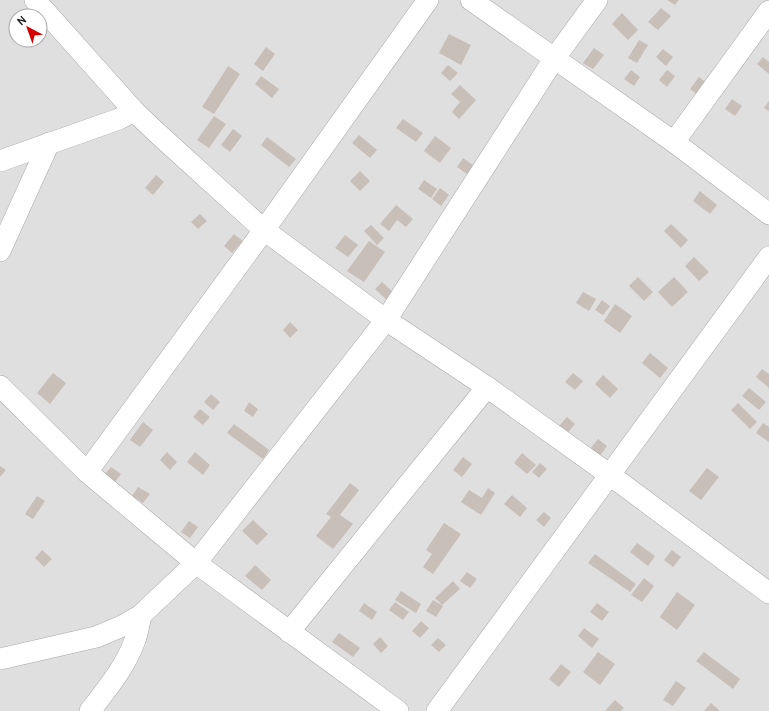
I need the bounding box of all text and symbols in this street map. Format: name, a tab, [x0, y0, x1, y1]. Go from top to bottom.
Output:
north arrow	[8, 8, 48, 48]
text: N	[14, 13, 29, 28]

